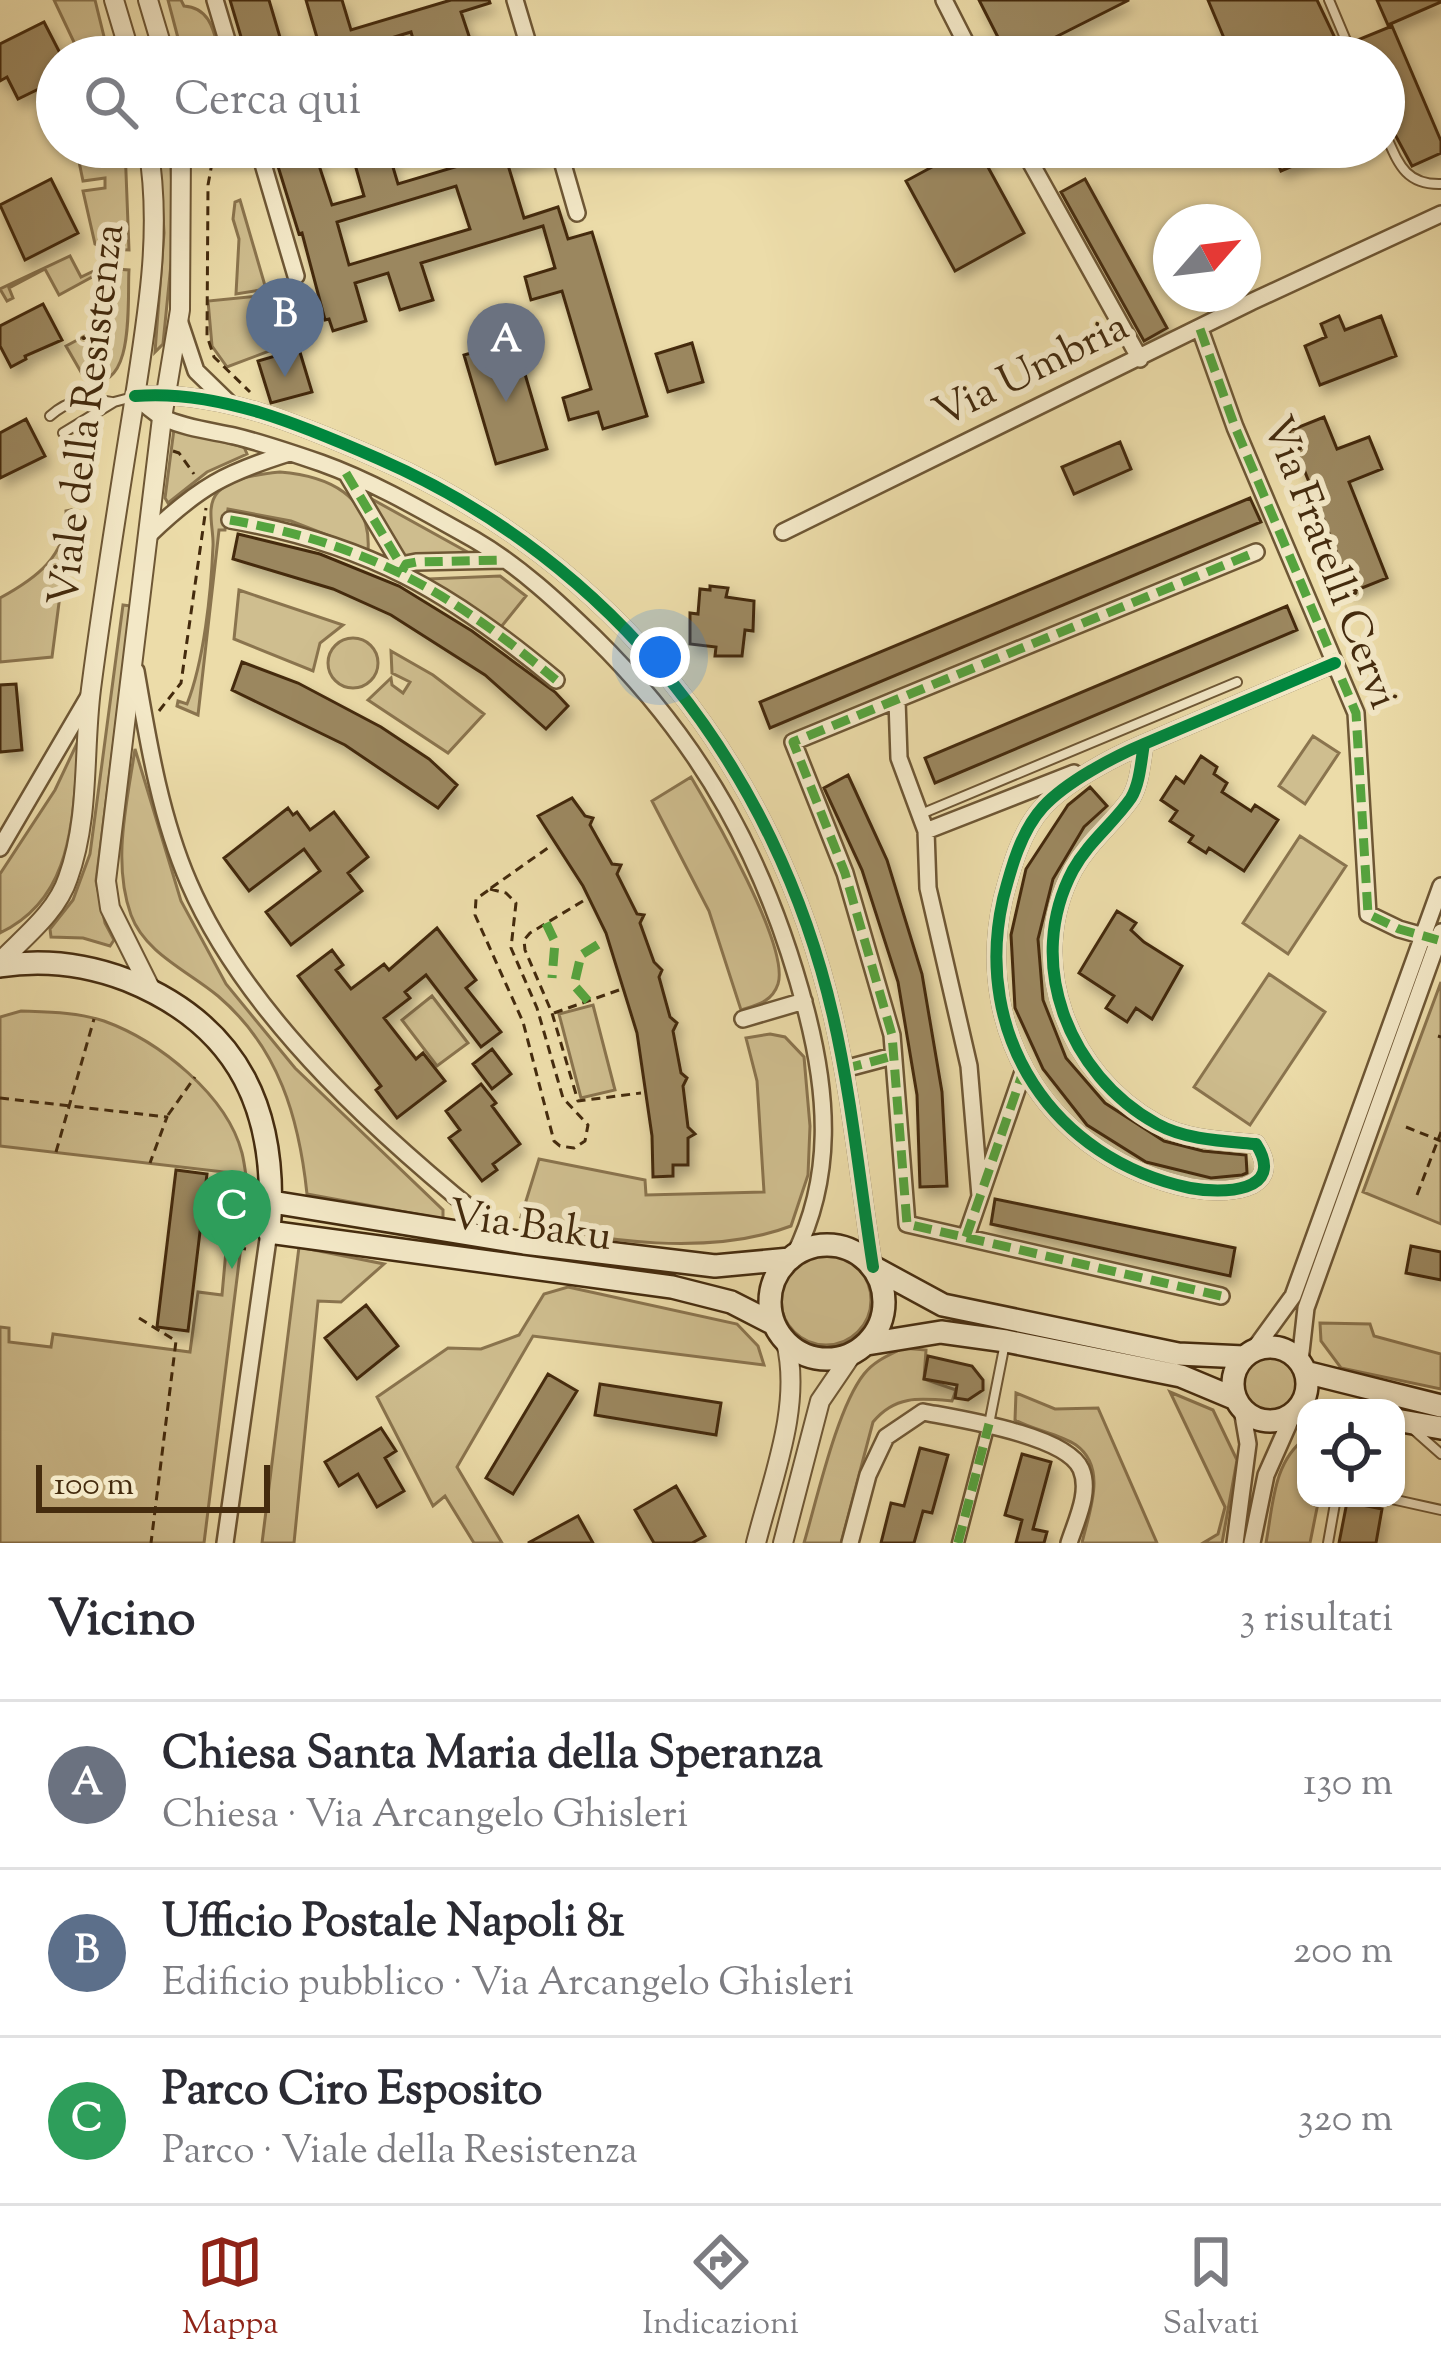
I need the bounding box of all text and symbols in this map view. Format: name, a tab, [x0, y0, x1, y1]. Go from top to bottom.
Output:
search box	[36, 36, 1405, 168]
icon: search	[78, 69, 144, 135]
text: Cerca qui	[174, 70, 361, 135]
north arrow	[1153, 204, 1261, 312]
street label: Viale della Resistenza	[36, 221, 142, 609]
pin: B	[246, 278, 324, 377]
street label: Via Umbria	[924, 299, 1140, 445]
pin: A	[467, 303, 545, 402]
street label: Via Fratelli Cervi	[1245, 408, 1411, 718]
your location	[630, 627, 690, 687]
pin: C	[193, 1170, 271, 1269]
street label: Via Baku	[445, 1187, 615, 1269]
map controls	[1297, 1399, 1405, 1507]
button: locate	[1297, 1399, 1405, 1507]
scale bar	[36, 1459, 270, 1512]
text: 100 m	[54, 1462, 134, 1510]
text: Vicino	[48, 1585, 195, 1658]
text: 3 risultati	[1240, 1593, 1393, 1649]
text: Chiesa Santa Maria della Speranza	[162, 1724, 823, 1789]
text: A	[71, 1757, 103, 1813]
text: 130 m	[1303, 1757, 1393, 1813]
text: Chiesa · Via Arcangelo Ghisleri	[162, 1789, 688, 1845]
text: Ufficio Postale Napoli 81	[162, 1892, 625, 1957]
text: B	[75, 1925, 99, 1981]
text: 200 m	[1293, 1925, 1393, 1981]
text: Edificio pubblico · Via Arcangelo Ghisleri	[162, 1957, 854, 2013]
text: Parco Ciro Esposito	[162, 2060, 542, 2125]
text: C	[71, 2093, 103, 2149]
text: 320 m	[1298, 2093, 1393, 2149]
text: Parco · Viale della Resistenza	[162, 2125, 638, 2181]
tab: Mappa	[182, 2229, 279, 2349]
tab: Indicazioni	[642, 2229, 799, 2349]
tab: Salvati	[1163, 2229, 1259, 2349]

